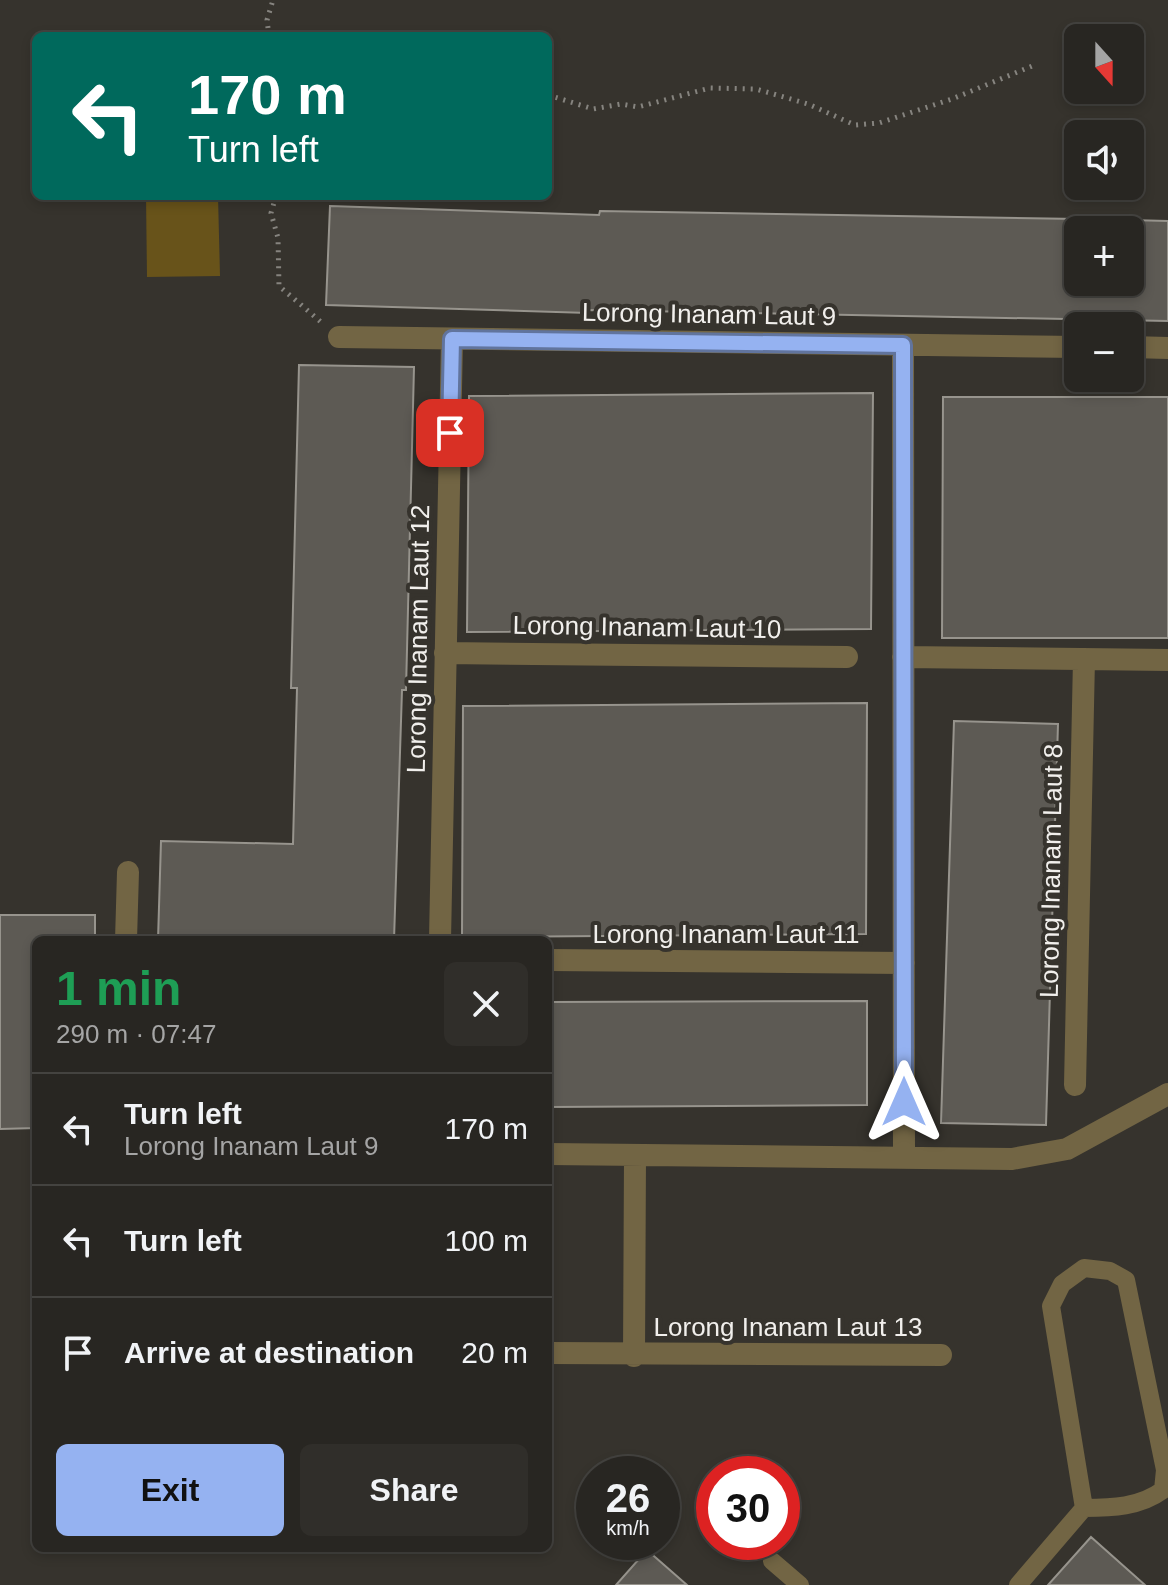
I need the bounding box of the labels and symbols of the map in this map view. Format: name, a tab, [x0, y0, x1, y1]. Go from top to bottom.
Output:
north arrow	[1064, 24, 1144, 104]
street label: Lorong Inanam Laut 9	[582, 297, 836, 331]
pin	[416, 399, 484, 467]
street label: Lorong Inanam Laut 12	[401, 504, 435, 774]
street label: Lorong Inanam Laut 10	[512, 610, 782, 644]
street label: Lorong Inanam Laut 8	[1034, 744, 1068, 998]
street label: Lorong Inanam Laut 11	[593, 919, 859, 949]
position arrow	[862, 1060, 946, 1144]
street label: Lorong Inanam Laut 13	[654, 1312, 922, 1342]
speed limit sign: 30	[696, 1456, 800, 1560]

